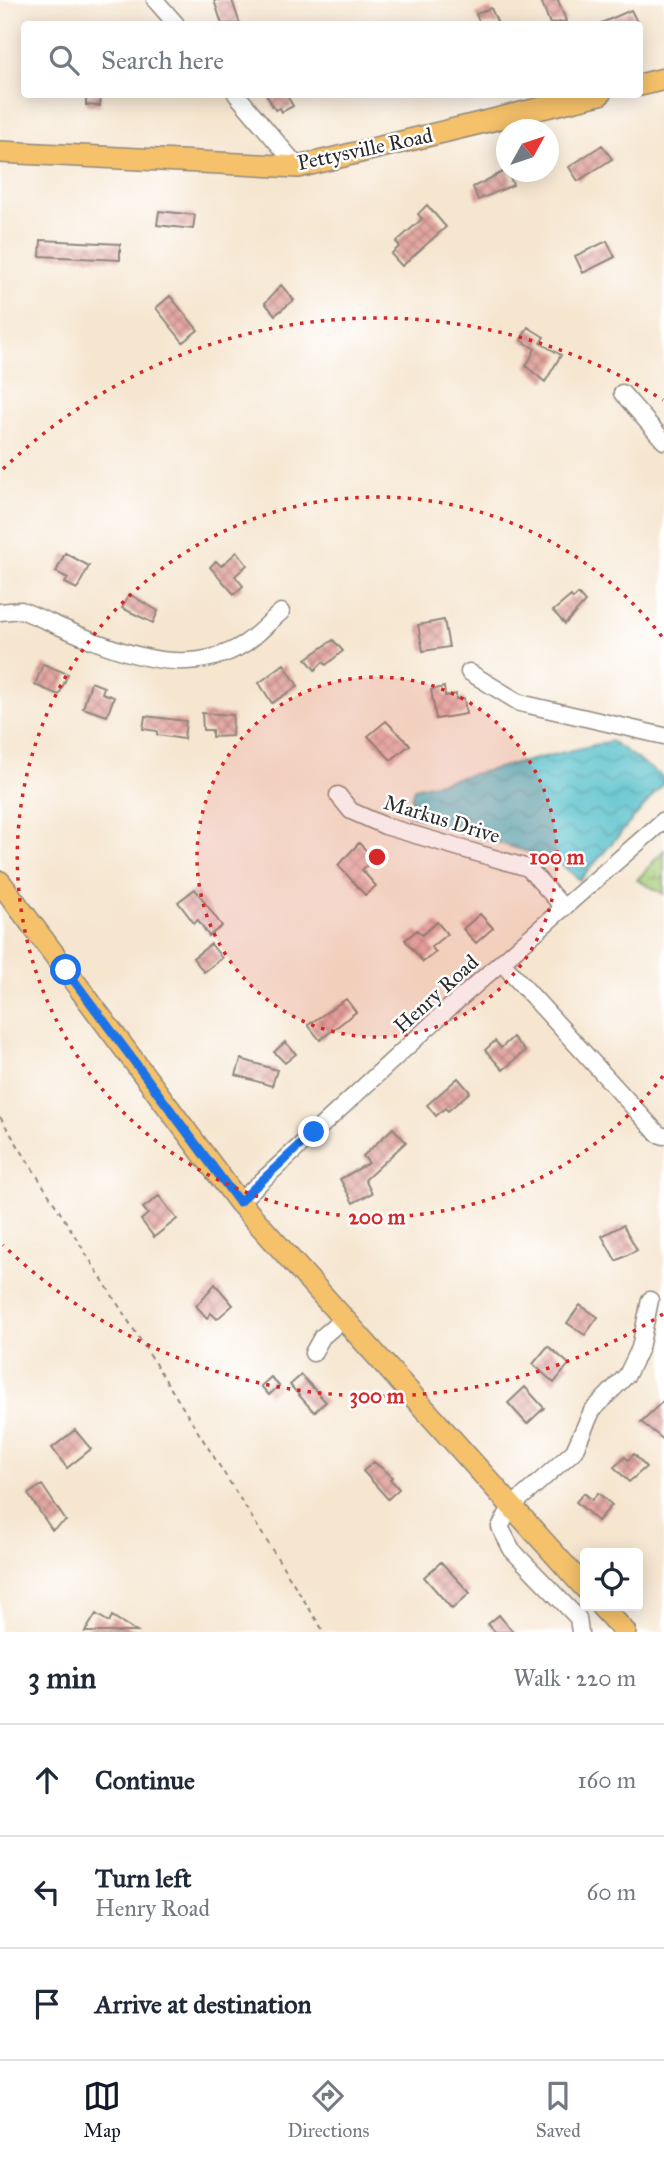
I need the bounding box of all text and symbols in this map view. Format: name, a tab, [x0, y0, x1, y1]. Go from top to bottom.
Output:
search box	[21, 21, 643, 98]
icon: search	[45, 41, 83, 79]
text: Search here	[101, 44, 224, 76]
north arrow	[496, 119, 559, 182]
street label: Pettysville Road	[295, 122, 436, 176]
street label: Markus Drive	[381, 789, 503, 849]
text: 100 m	[530, 844, 585, 870]
centre of rings	[365, 845, 389, 869]
street label: Henry Road	[388, 949, 484, 1039]
route start	[50, 954, 81, 985]
route end	[298, 1116, 329, 1147]
text: 200 m	[349, 1204, 406, 1230]
text: 300 m	[349, 1383, 405, 1409]
map controls	[580, 1548, 643, 1611]
button: locate	[580, 1548, 643, 1611]
text: 3 min	[28, 1660, 96, 1696]
text: Walk · 220 m	[513, 1664, 636, 1692]
icon: ahead	[28, 1761, 66, 1799]
text: Continue	[95, 1764, 195, 1796]
text: 160 m	[578, 1766, 636, 1794]
text: Turn left	[95, 1862, 191, 1894]
icon: left	[28, 1873, 66, 1911]
text: 60 m	[587, 1878, 636, 1906]
text: Henry Road	[95, 1894, 210, 1922]
icon: arrive	[28, 1985, 66, 2023]
text: Arrive at destination	[95, 1988, 312, 2020]
tab: Map	[83, 2077, 121, 2142]
tab: Directions	[287, 2077, 369, 2142]
tab: Saved	[536, 2077, 581, 2142]

